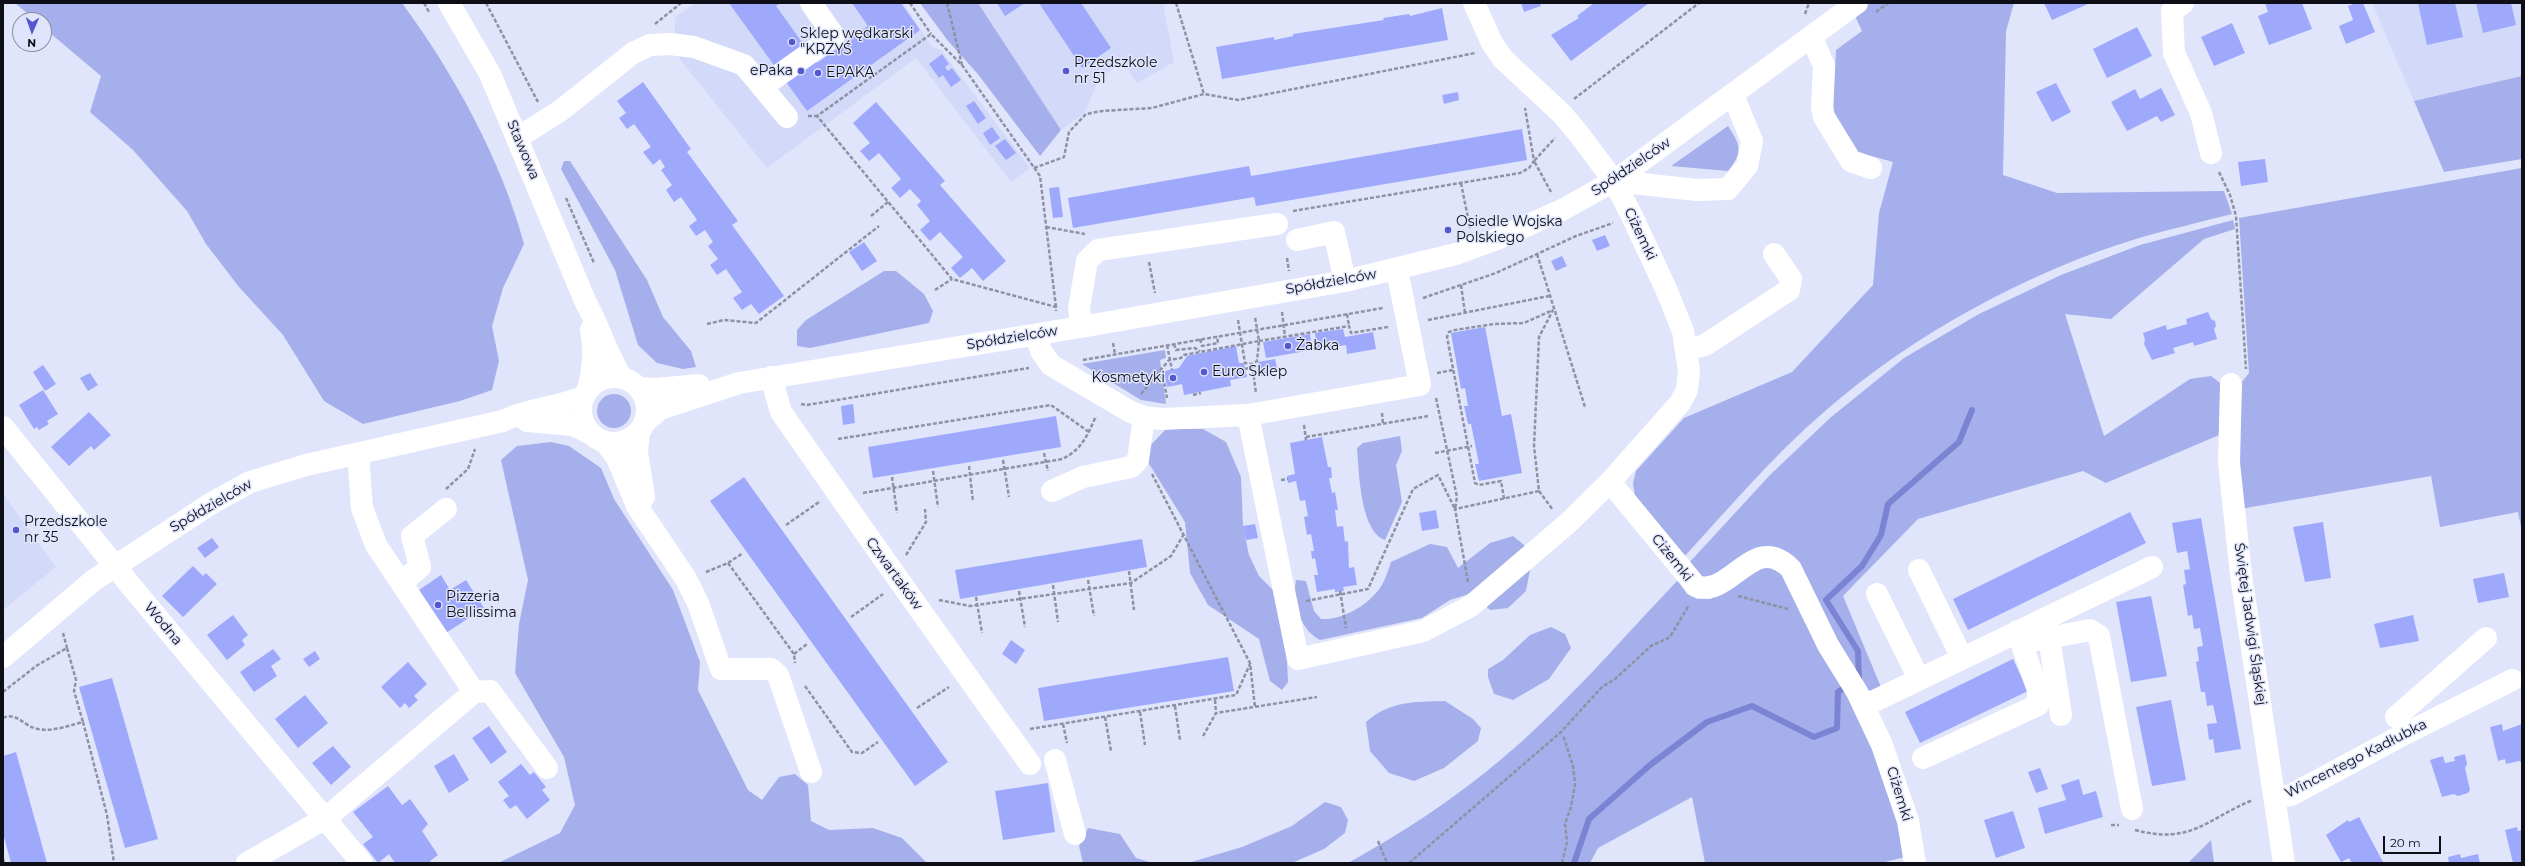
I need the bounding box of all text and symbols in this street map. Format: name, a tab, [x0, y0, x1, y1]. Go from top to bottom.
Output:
north arrow	[12, 12, 52, 52]
place label: Sklep wędkarski "KRZYŚ	[800, 26, 913, 58]
text: N	[27, 36, 36, 50]
marker: Sklep wędkarski "KRZYŚ	[787, 37, 797, 47]
place label: Przedszkole nr 51	[1074, 55, 1157, 88]
place label: ePaka	[750, 63, 793, 79]
place label: EPAKA	[826, 65, 874, 81]
marker: ePaka	[796, 66, 806, 76]
marker: Przedszkole nr 51	[1061, 66, 1071, 76]
marker: EPAKA	[813, 68, 823, 78]
street label: Stawowa	[503, 118, 543, 182]
street label: Spółdzielców	[1588, 134, 1674, 200]
street label: Ciżemki	[1620, 205, 1660, 263]
place label: Osiedle Wojska Polskiego	[1456, 214, 1563, 246]
marker: Osiedle Wojska Polskiego	[1443, 225, 1453, 235]
street label: Spółdzielców	[1284, 266, 1378, 298]
street label: Spółdzielców	[965, 323, 1059, 353]
place label: Żabka	[1296, 338, 1339, 354]
marker: Żabka	[1283, 341, 1293, 351]
place label: Euro Sklep	[1212, 364, 1287, 380]
marker: Euro Sklep	[1199, 367, 1209, 377]
place label: Kosmetyki	[1092, 370, 1165, 386]
marker: Kosmetyki	[1168, 373, 1178, 383]
street label: Spółdzielców	[167, 476, 255, 536]
place label: Przedszkole nr 35	[24, 514, 107, 546]
marker: Przedszkole nr 35	[11, 525, 21, 535]
street label: Ciżemki	[1648, 531, 1696, 585]
street label: Czwartaków	[862, 535, 926, 613]
street label: Świętej Jadwigi Śląskiej	[2230, 542, 2270, 706]
place label: Pizzeria Bellissima	[446, 589, 517, 622]
street label: Wodna	[140, 599, 186, 649]
marker: Pizzeria Bellissima	[433, 600, 443, 610]
street label: Wincentego Kadłubka	[2282, 716, 2430, 802]
street label: Ciżemki	[1883, 765, 1915, 823]
scale bar	[2385, 828, 2443, 854]
text: 20 m	[2390, 835, 2421, 850]

